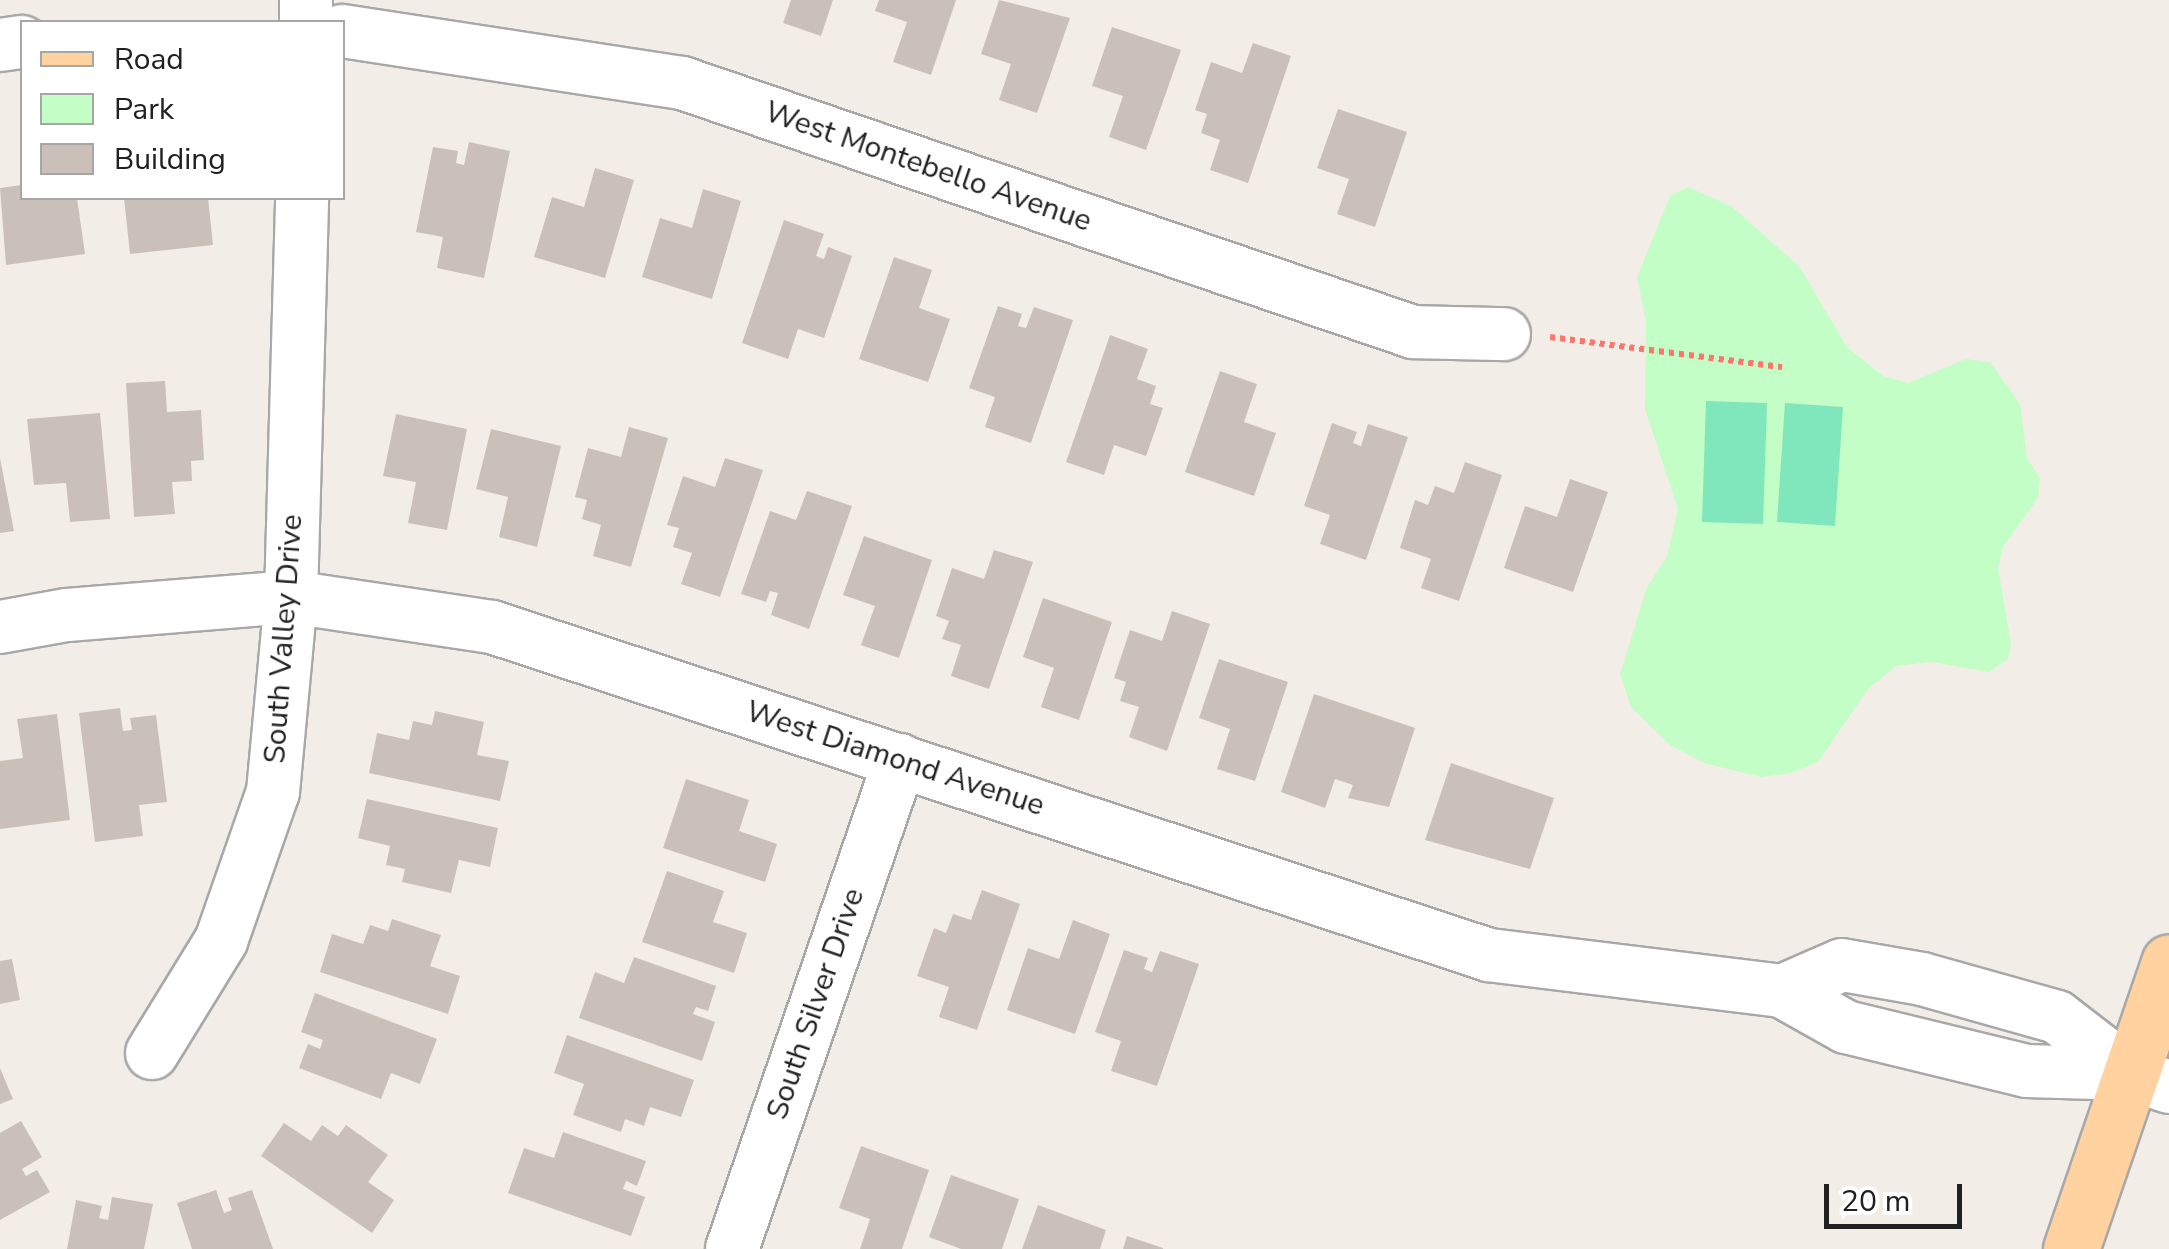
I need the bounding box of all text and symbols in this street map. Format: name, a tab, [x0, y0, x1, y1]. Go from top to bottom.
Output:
legend	[20, 20, 345, 200]
text: Road	[114, 39, 184, 80]
text: Park	[114, 89, 174, 130]
street label: West Montebello Avenue	[760, 94, 1096, 240]
text: Building	[114, 139, 226, 180]
street label: South Valley Drive	[257, 513, 311, 765]
street label: West Diamond Avenue	[741, 694, 1049, 824]
street label: South Silver Drive	[760, 884, 872, 1124]
scale bar	[1829, 1164, 1966, 1226]
text: 20 m	[1841, 1181, 1910, 1222]

